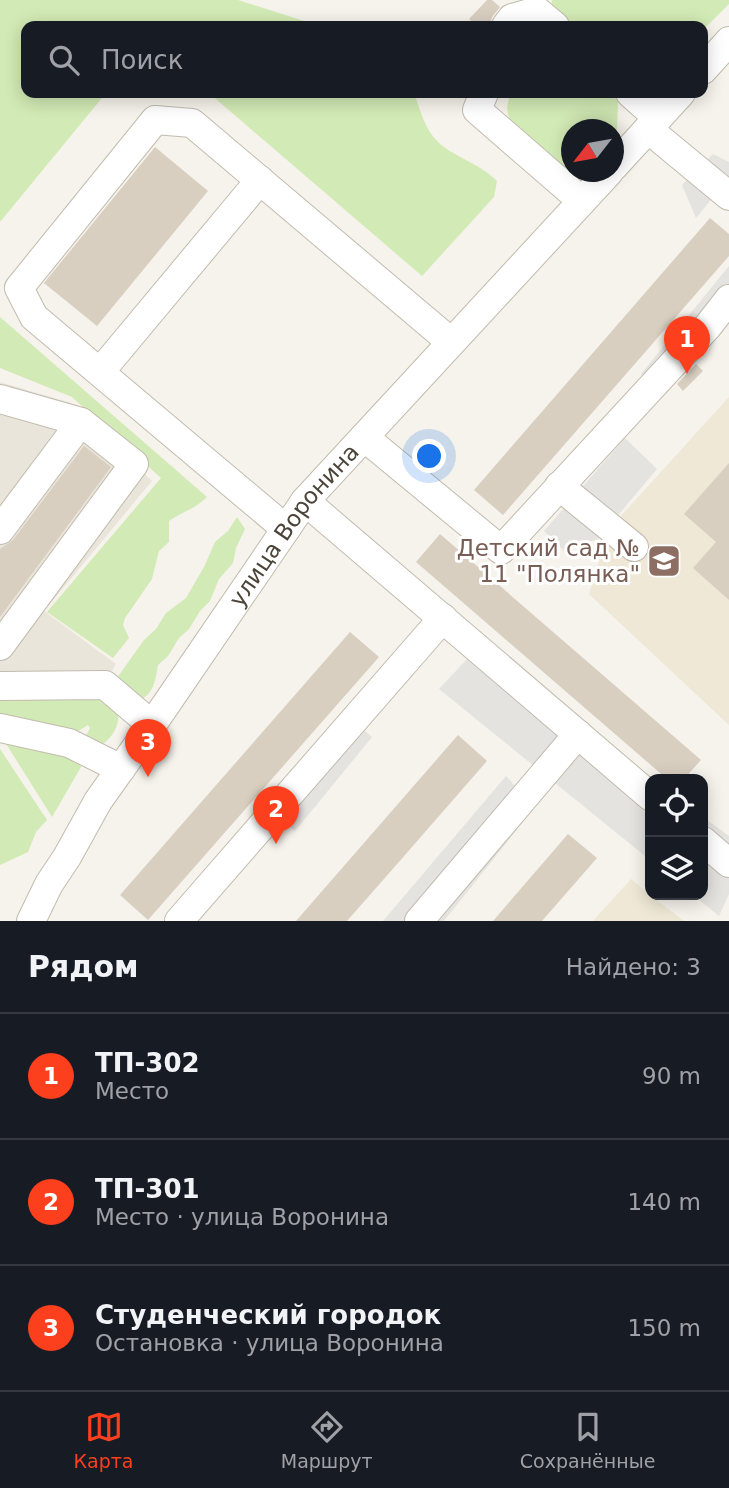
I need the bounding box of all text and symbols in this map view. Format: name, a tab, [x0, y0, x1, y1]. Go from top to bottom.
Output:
search box	[21, 21, 708, 98]
icon: search	[45, 41, 83, 79]
text: Поиск	[101, 45, 183, 75]
north arrow	[561, 119, 624, 182]
pin: 1	[664, 316, 710, 374]
street label: улица Воронина	[224, 439, 364, 612]
your location	[412, 439, 446, 473]
place label: Детский сад № 11 "Полянка"	[457, 535, 640, 587]
school or university icon: Детский сад № 11 "Полянка"	[645, 542, 683, 580]
pin: 3	[125, 719, 171, 777]
map controls	[645, 774, 708, 900]
button: locate	[645, 774, 708, 837]
pin: 2	[253, 786, 299, 844]
button: layers	[645, 837, 708, 900]
text: Рядом	[28, 949, 139, 984]
text: Найдено: 3	[566, 954, 701, 980]
text: ТП-302	[95, 1048, 200, 1078]
text: 1	[43, 1063, 59, 1089]
text: 90 m	[642, 1063, 701, 1089]
text: Место	[95, 1078, 169, 1104]
text: ТП-301	[95, 1174, 200, 1204]
text: 2	[43, 1189, 59, 1215]
text: 140 m	[627, 1189, 701, 1215]
text: Место · улица Воронина	[95, 1204, 389, 1230]
text: Студенческий городок	[95, 1300, 441, 1330]
text: 3	[43, 1315, 59, 1341]
text: 150 m	[627, 1315, 701, 1341]
text: Остановка · улица Воронина	[95, 1330, 444, 1356]
tab: Карта	[74, 1408, 134, 1472]
tab: Маршрут	[281, 1408, 373, 1472]
tab: Сохранённые	[520, 1408, 655, 1472]

